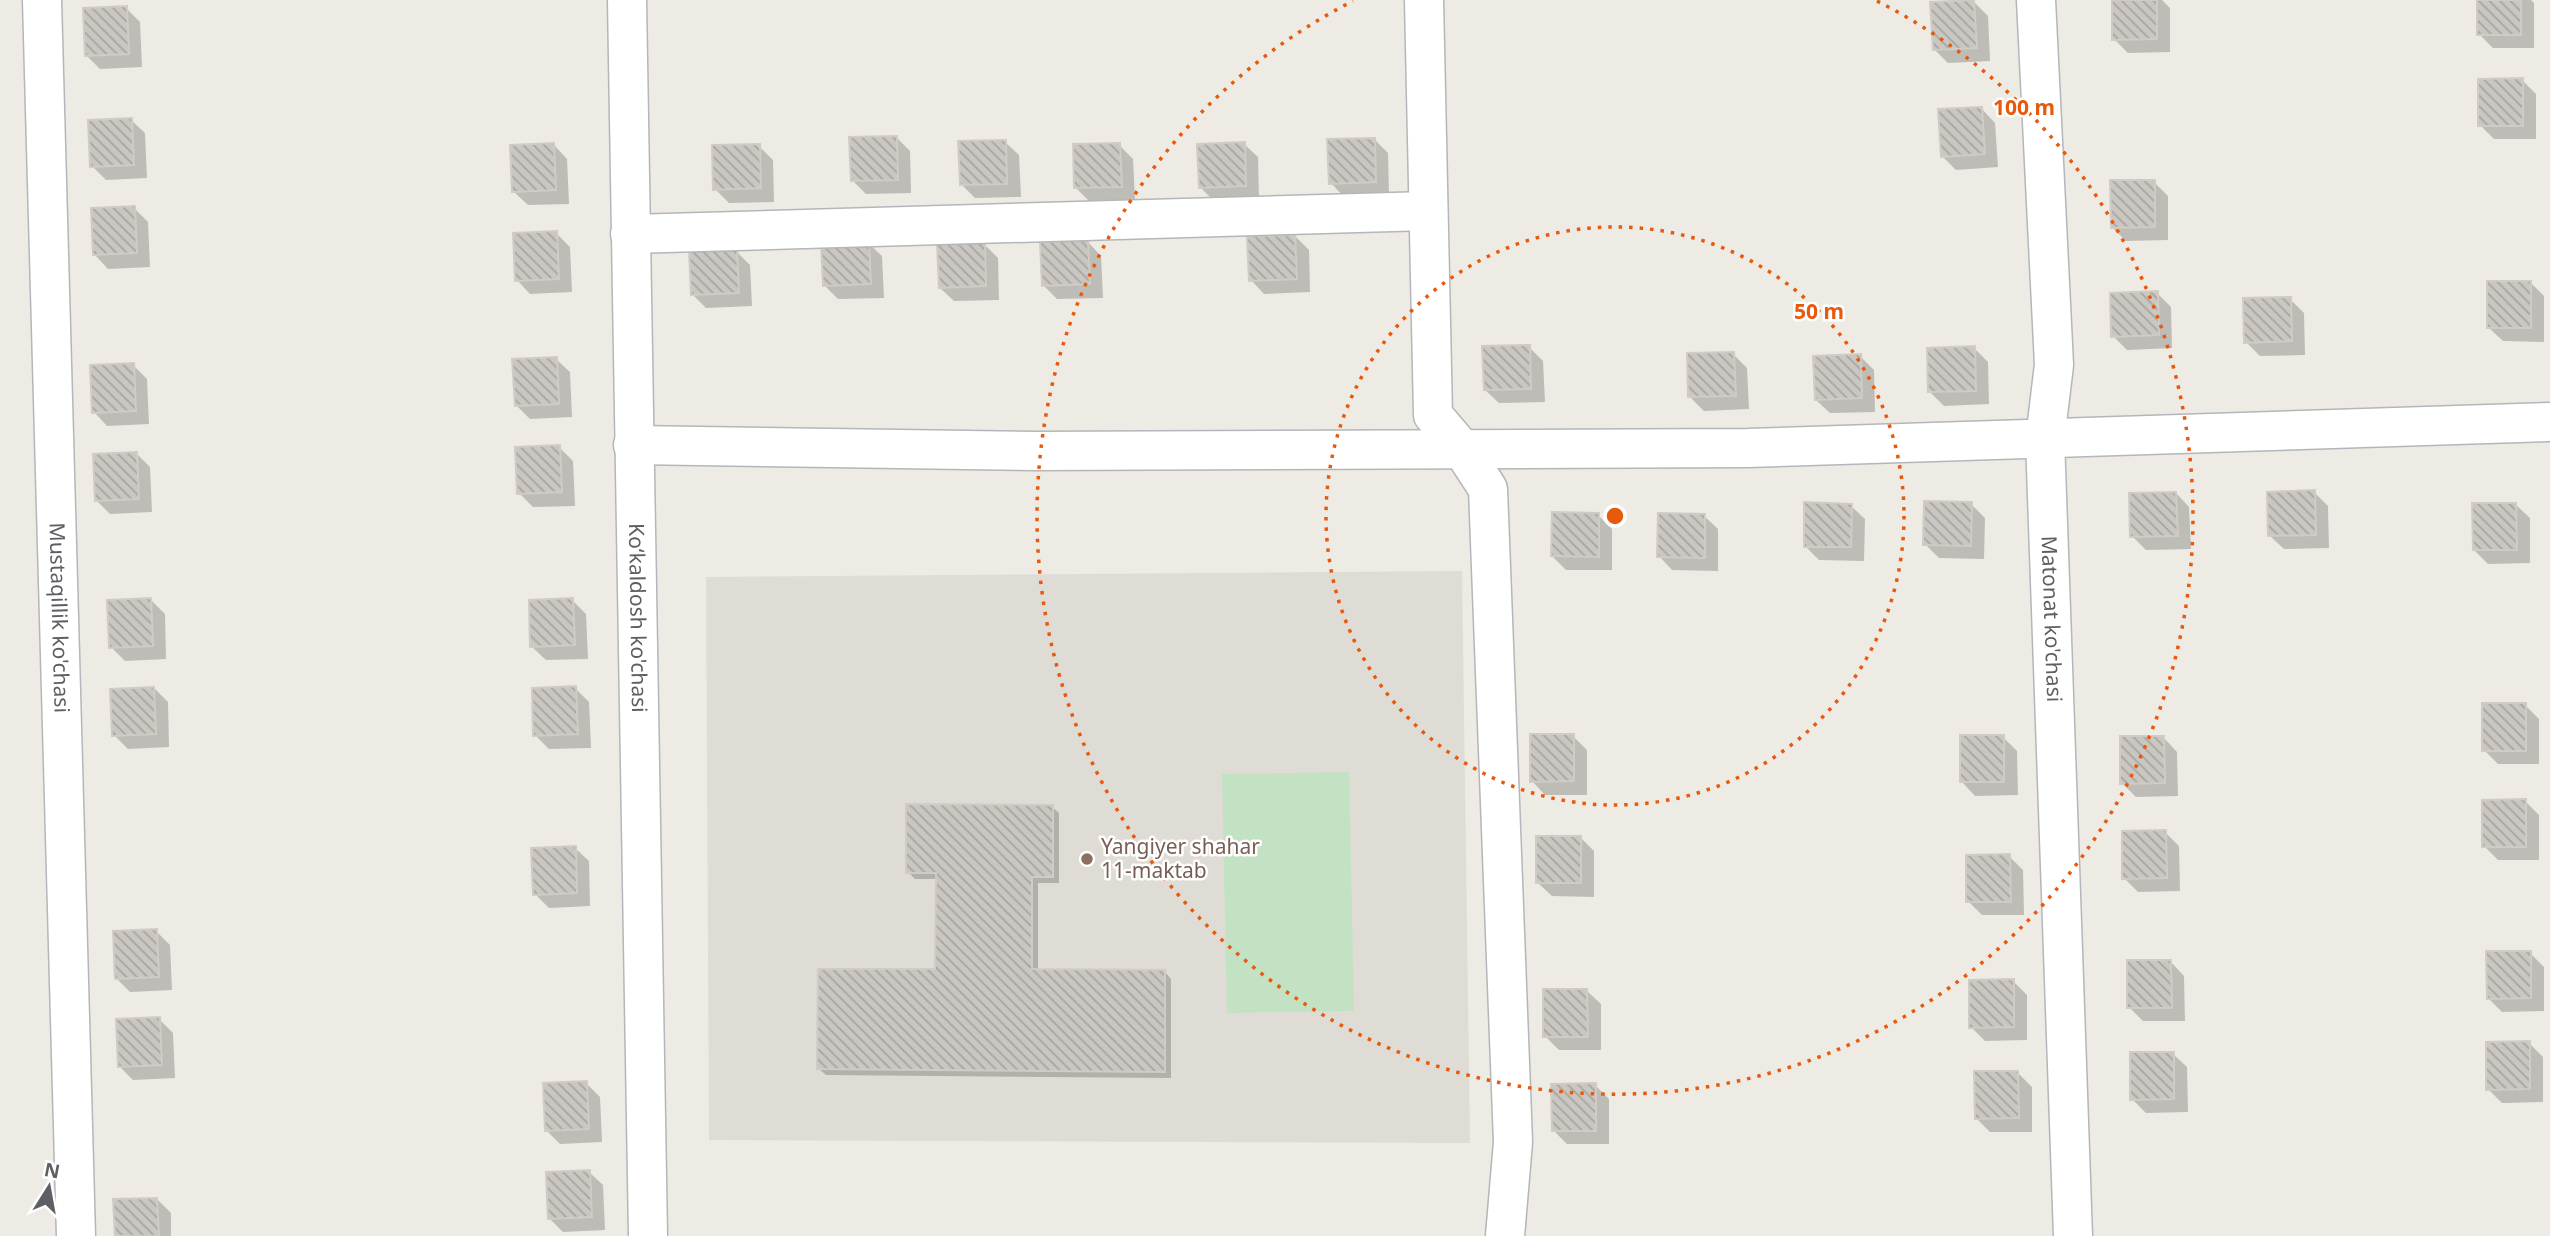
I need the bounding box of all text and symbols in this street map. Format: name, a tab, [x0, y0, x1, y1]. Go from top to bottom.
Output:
text: 100 m	[1993, 93, 2055, 121]
text: 50 m	[1794, 297, 1844, 325]
centre of rings	[1603, 504, 1627, 528]
street label: Mustaqillik ko'chasi	[43, 522, 77, 713]
street label: Ko‘kaldosh ko'chasi	[623, 523, 654, 713]
street label: Matonat ko'chasi	[2035, 535, 2069, 703]
place label: Yangiyer shahar 11-maktab	[1101, 832, 1260, 884]
marker: Yangiyer shahar 11-maktab	[1079, 851, 1095, 867]
north arrow	[14, 1152, 84, 1222]
text: N	[42, 1156, 62, 1185]

